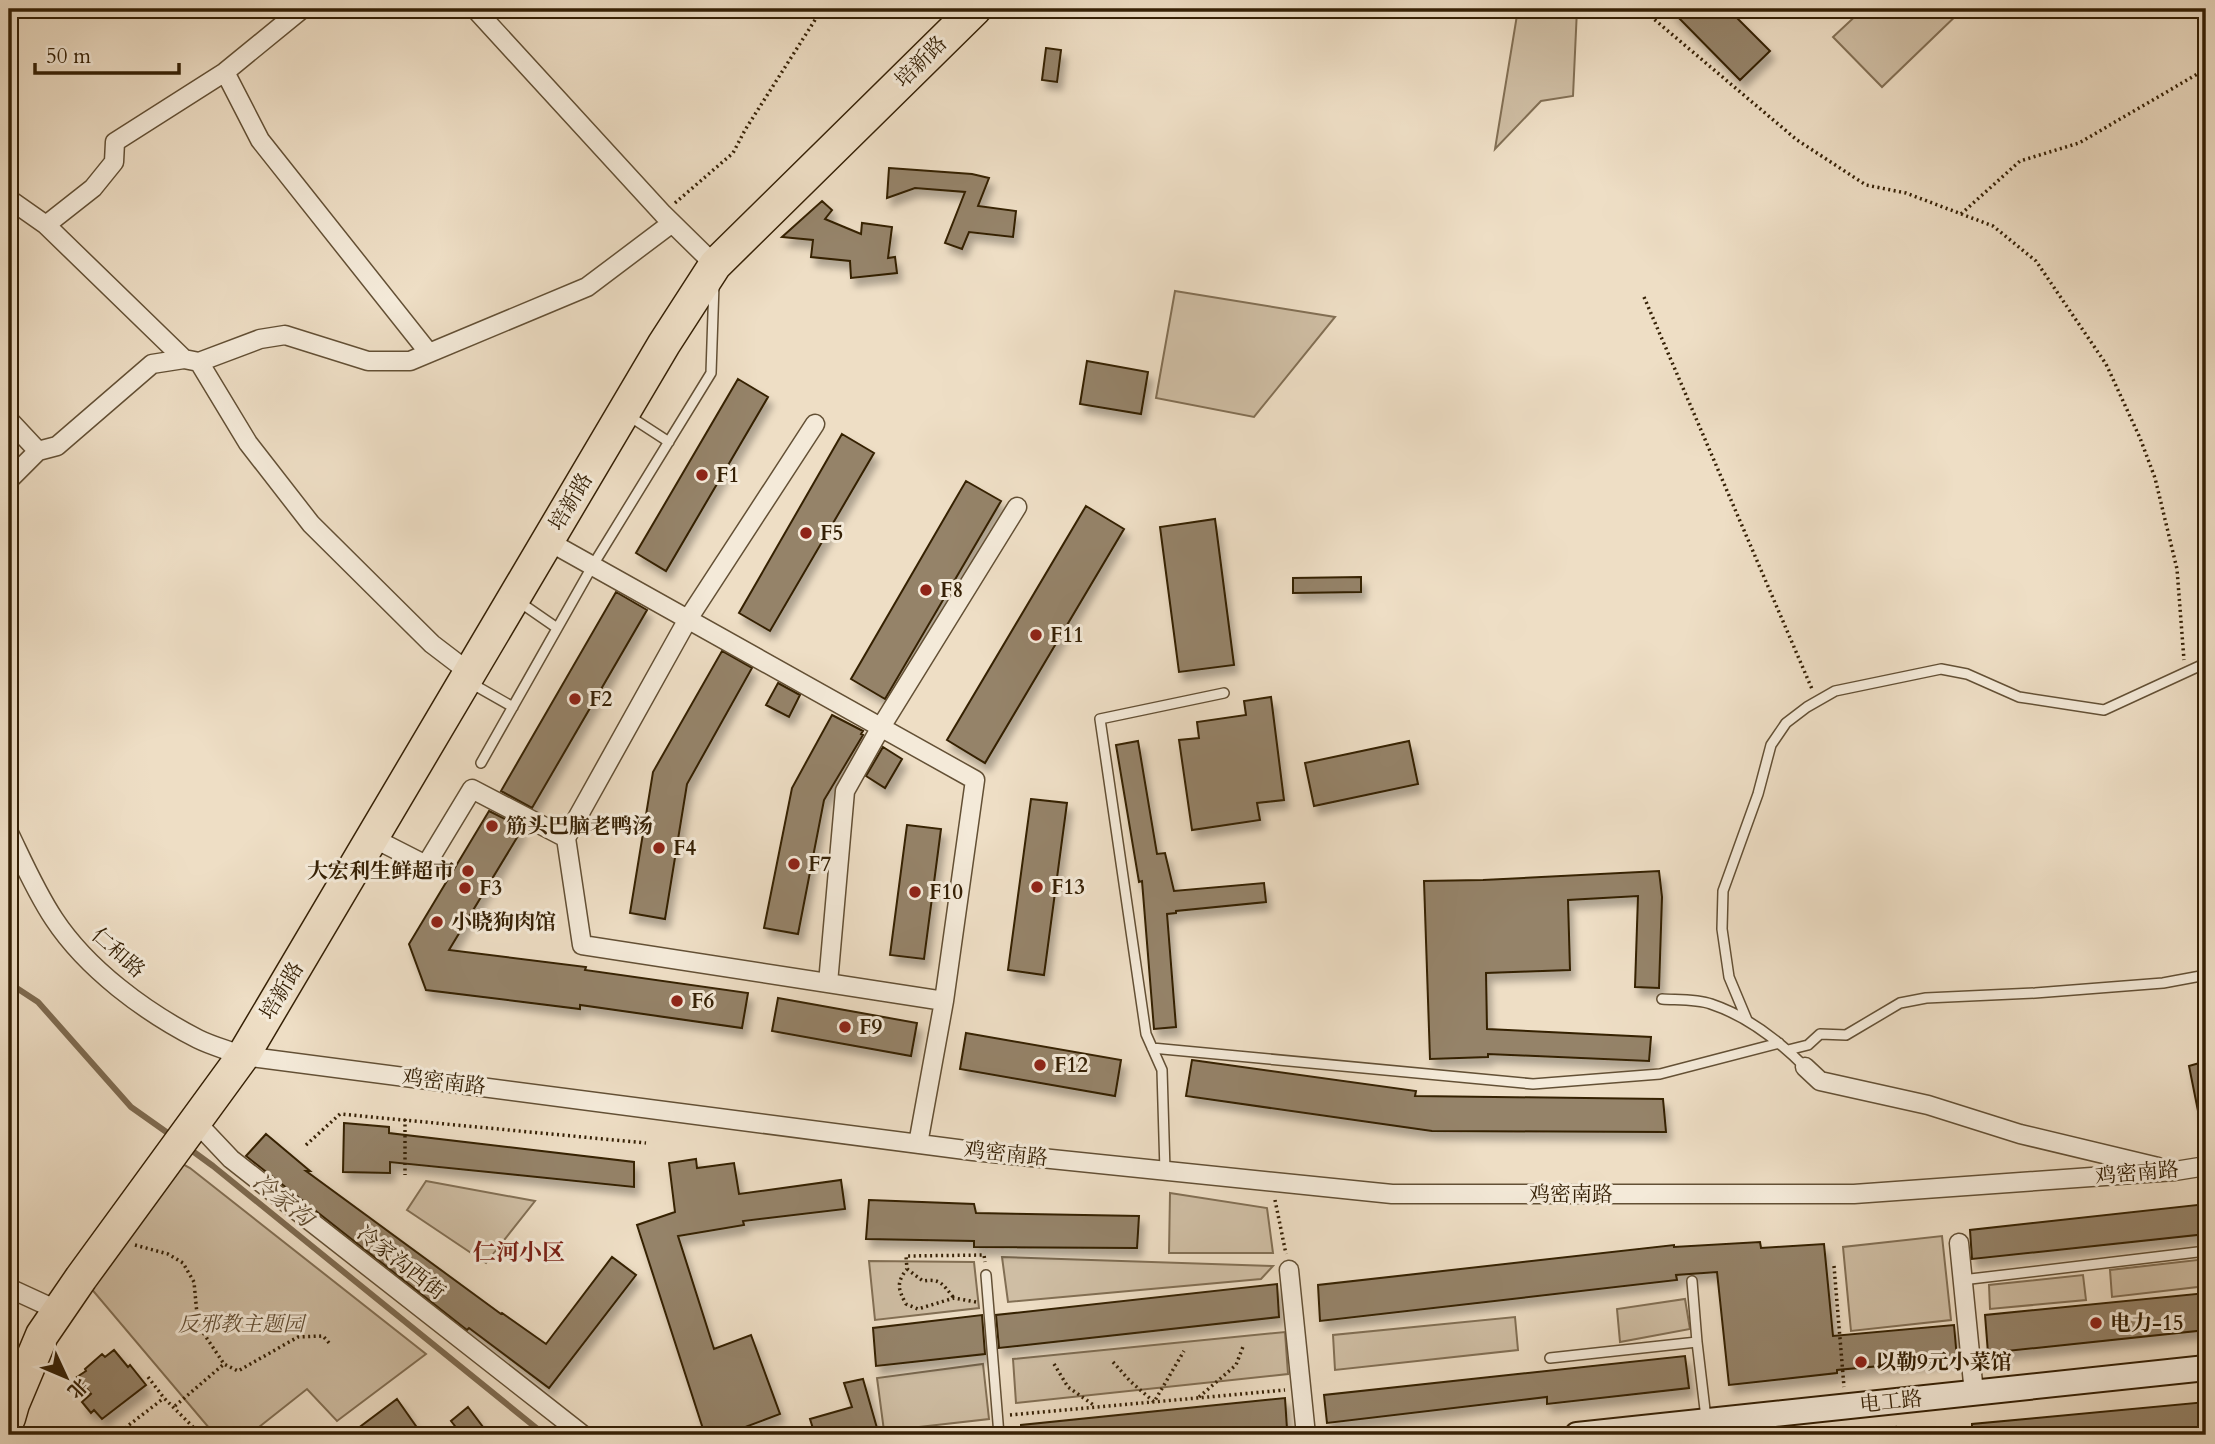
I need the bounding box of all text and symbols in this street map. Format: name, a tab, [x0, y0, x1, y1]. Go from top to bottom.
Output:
street label: 培新路	[888, 29, 954, 95]
scale bar	[35, 32, 178, 76]
text: 50 m	[46, 42, 91, 71]
place label: F1	[716, 461, 739, 490]
marker: F1	[694, 467, 710, 483]
street label: 培新路	[542, 468, 600, 536]
place label: F5	[820, 519, 843, 548]
marker: F5	[798, 525, 814, 541]
place label: F8	[940, 576, 963, 605]
marker: F8	[918, 582, 934, 598]
place label: F11	[1050, 621, 1084, 650]
marker: F11	[1028, 627, 1044, 643]
place label: F2	[589, 685, 612, 714]
marker: F2	[567, 691, 583, 707]
place label: 筋头巴脑老鸭汤	[506, 812, 653, 841]
marker: 筋头巴脑老鸭汤	[484, 818, 500, 834]
place label: F4	[673, 834, 696, 863]
marker: F4	[651, 840, 667, 856]
place label: F7	[808, 850, 831, 879]
marker: F7	[786, 856, 802, 872]
place label: 大宏利生鲜超市	[307, 857, 454, 886]
marker: 大宏利生鲜超市	[460, 863, 476, 879]
place label: F13	[1051, 873, 1085, 902]
place label: F3	[479, 874, 502, 903]
place label: F10	[929, 878, 963, 907]
marker: F13	[1029, 879, 1045, 895]
marker: F3	[457, 880, 473, 896]
marker: F10	[907, 884, 923, 900]
place label: 小晓狗肉馆	[451, 908, 556, 937]
marker: 小晓狗肉馆	[429, 914, 445, 930]
street label: 仁和路	[85, 921, 151, 985]
street label: 培新路	[253, 957, 311, 1025]
place label: F6	[691, 987, 714, 1016]
marker: F6	[669, 993, 685, 1009]
place label: F9	[859, 1013, 882, 1042]
marker: F9	[837, 1019, 853, 1035]
place label: F12	[1054, 1051, 1088, 1080]
marker: F12	[1032, 1057, 1048, 1073]
street label: 鸡密南路	[401, 1062, 487, 1102]
street label: 鸡密南路	[963, 1135, 1049, 1173]
street label: 鸡密南路	[2094, 1155, 2180, 1191]
water label: 冷家沟	[246, 1166, 322, 1236]
street label: 鸡密南路	[1529, 1180, 1613, 1209]
street label: 冷家沟西街	[351, 1219, 451, 1307]
district label: 仁河小区	[473, 1237, 565, 1268]
place label: 电力-15	[2110, 1309, 2184, 1338]
park label: 反邪教主题园	[178, 1310, 307, 1339]
marker: 电力-15	[2088, 1315, 2104, 1331]
north arrow	[32, 1342, 102, 1412]
place label: 以勒9元小菜馆	[1875, 1348, 2012, 1377]
marker: 以勒9元小菜馆	[1853, 1354, 1869, 1370]
text: 北	[62, 1372, 93, 1404]
street label: 电工路	[1858, 1384, 1924, 1420]

